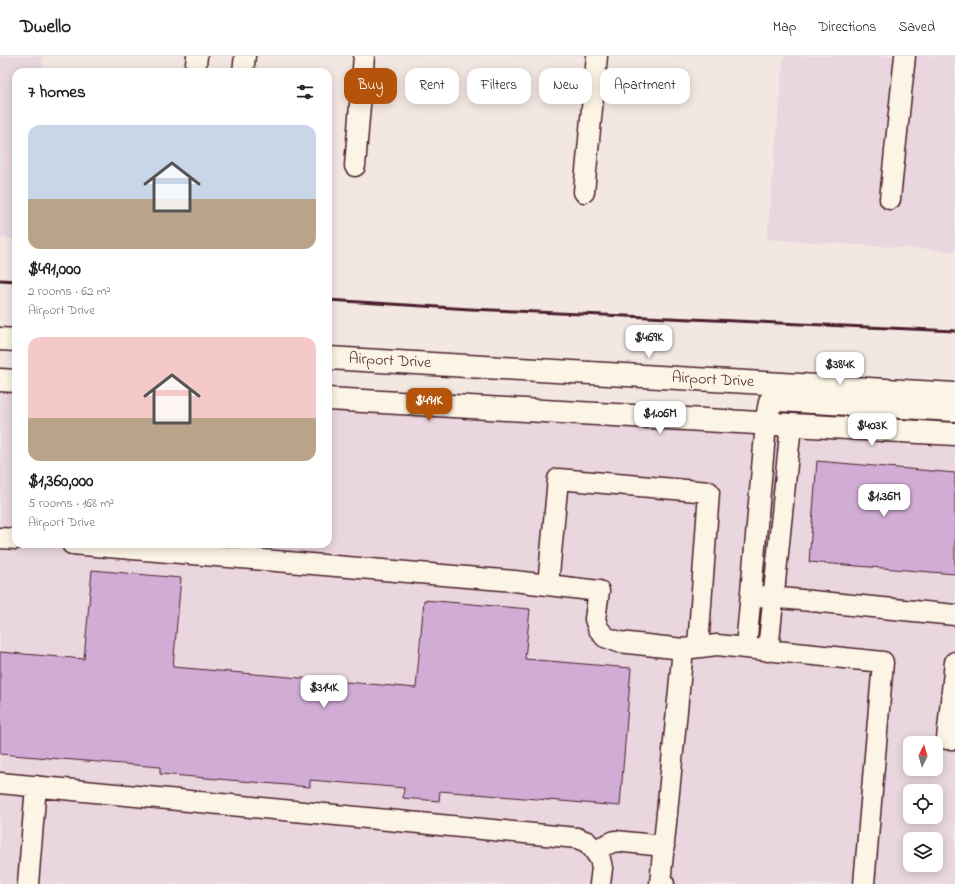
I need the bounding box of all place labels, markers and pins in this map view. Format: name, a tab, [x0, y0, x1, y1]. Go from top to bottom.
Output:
pin: $469K	[621, 325, 677, 359]
pin: $384K	[812, 352, 868, 386]
pin: $491K	[401, 388, 457, 422]
pin: $1.06M	[627, 401, 693, 435]
pin: $403K	[844, 413, 900, 447]
pin: $1.36M	[851, 484, 917, 518]
pin: $314K	[296, 675, 352, 709]

